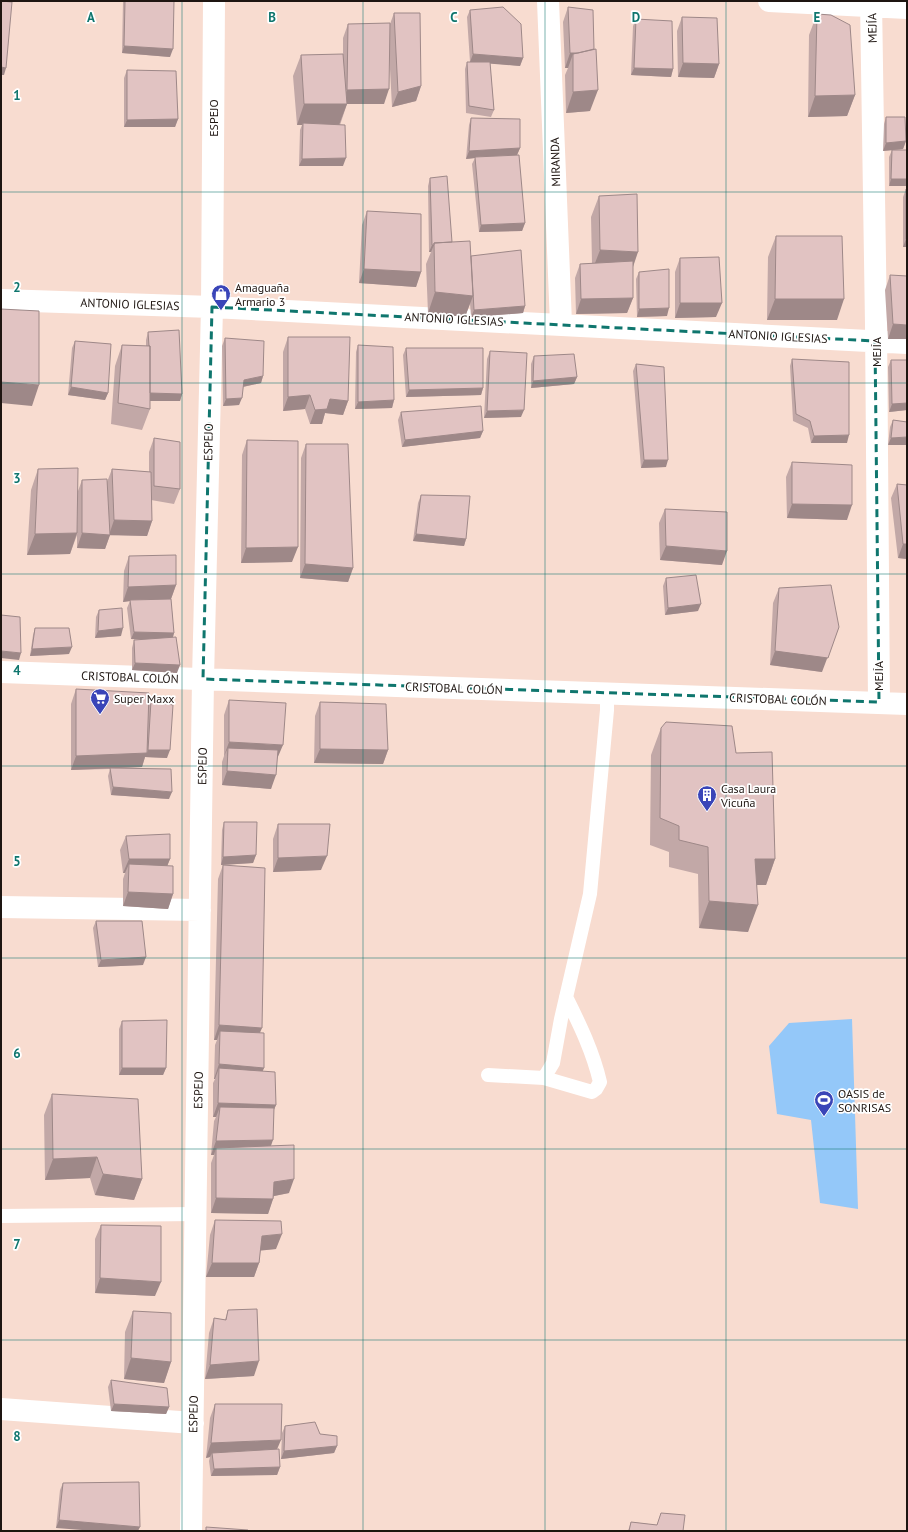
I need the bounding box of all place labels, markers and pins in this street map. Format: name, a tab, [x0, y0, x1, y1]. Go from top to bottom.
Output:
place label: Amaguaña Armario 3	[235, 280, 289, 309]
shop icon: Amaguaña Armario 3	[210, 283, 232, 311]
supermarket icon: Super Maxx	[89, 687, 111, 715]
place label: Super Maxx	[114, 691, 174, 706]
place label: Casa Laura Vicuña	[720, 781, 776, 810]
building icon: Casa Laura Vicuña	[696, 784, 718, 812]
place label: OASIS de SONRISAS	[838, 1086, 891, 1115]
sports icon: OASIS de SONRISAS	[813, 1089, 835, 1117]

